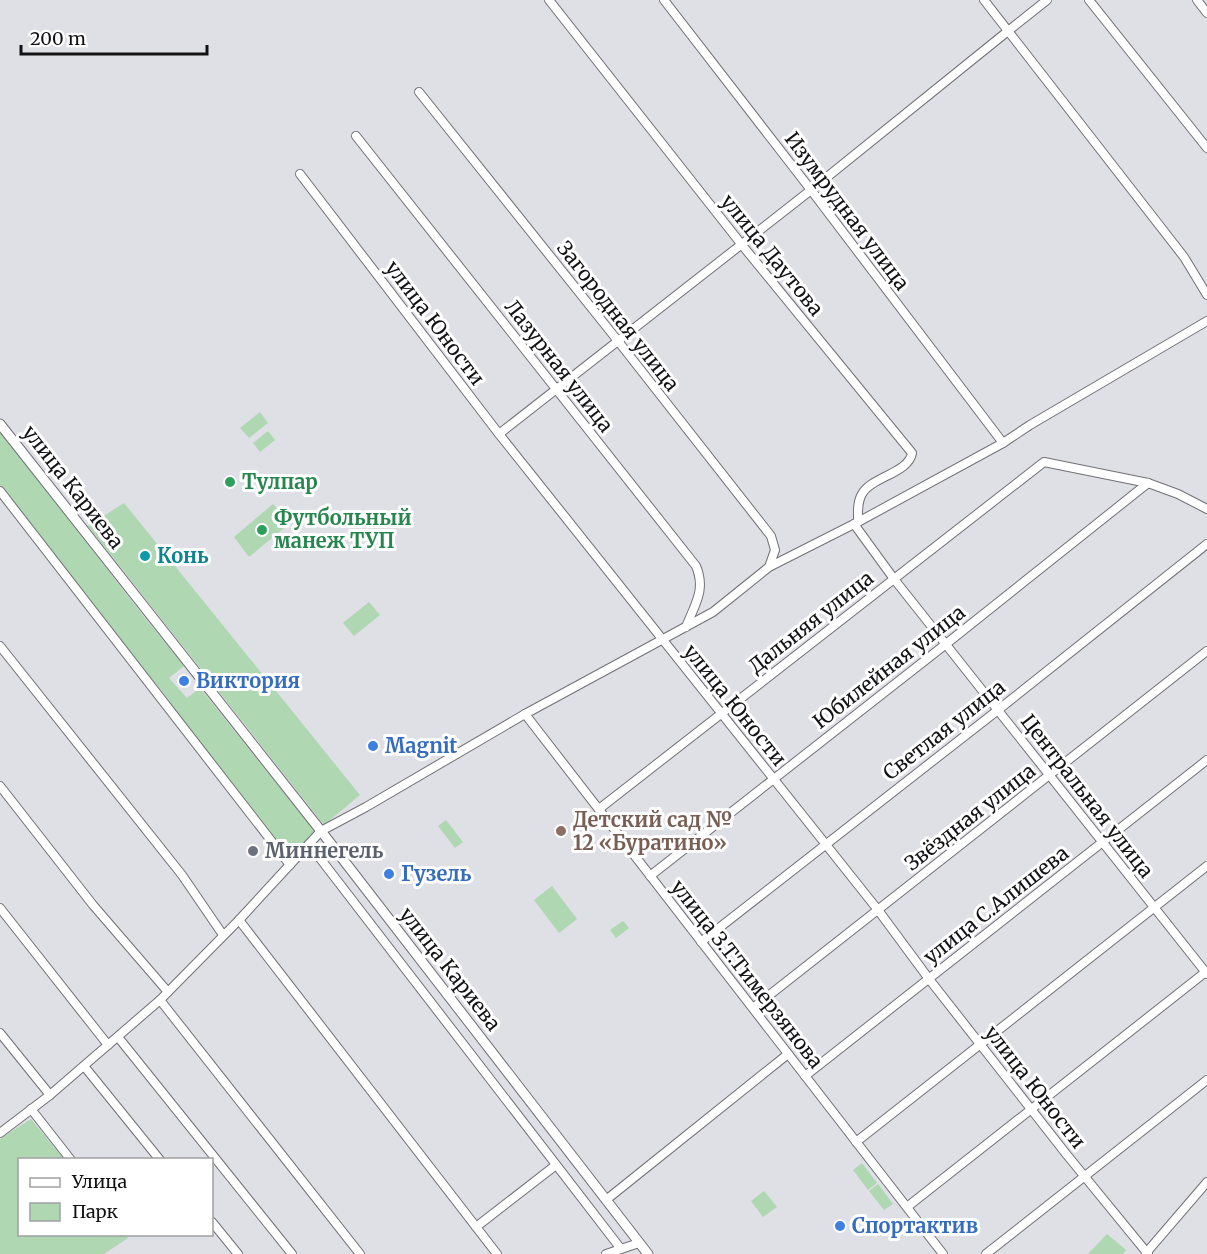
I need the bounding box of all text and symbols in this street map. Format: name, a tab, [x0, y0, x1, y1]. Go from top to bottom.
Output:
scale bar	[21, 18, 207, 56]
text: 200 m	[30, 27, 86, 50]
street label: Изумрудная улица	[780, 127, 915, 295]
street label: улица Даутова	[716, 189, 829, 321]
street label: Загородная улица	[552, 236, 685, 396]
street label: улица Юности	[380, 256, 490, 390]
street label: Лазурная улица	[500, 294, 619, 437]
street label: улица Кариева	[17, 420, 130, 554]
place label: Тулпар	[242, 469, 318, 494]
marker: Тулпар	[223, 475, 237, 489]
place label: Футбольный манеж ТУП	[274, 505, 412, 553]
marker: Футбольный манеж ТУП	[255, 523, 269, 537]
place label: Конь	[157, 543, 209, 568]
marker: Конь	[138, 549, 152, 563]
street label: Дальняя улица	[743, 565, 878, 678]
street label: Юбилейная улица	[808, 599, 970, 734]
street label: улица Юности	[679, 639, 792, 771]
place label: Виктория	[196, 668, 300, 693]
marker: Виктория	[177, 674, 191, 688]
street label: Светлая улица	[878, 674, 1010, 785]
street label: Центральная улица	[1016, 709, 1159, 883]
place label: Magnit	[385, 733, 457, 758]
marker: Magnit	[366, 739, 380, 753]
street label: Звёздная улица	[899, 758, 1040, 875]
place label: Детский сад № 12 «Буратино»	[573, 807, 733, 855]
marker: Детский сад № 12 «Буратино»	[554, 824, 568, 838]
place label: Миннегель	[265, 838, 384, 863]
street label: улица С.Алишева	[918, 840, 1073, 969]
marker: Миннегель	[246, 844, 260, 858]
place label: Гузель	[401, 861, 472, 886]
marker: Гузель	[382, 867, 396, 881]
street label: улица З.Т.Тимерзянова	[666, 874, 829, 1073]
street label: улица Кариева	[394, 902, 507, 1036]
street label: улица Юности	[980, 1020, 1091, 1153]
legend	[18, 1158, 213, 1236]
text: Улица	[71, 1170, 127, 1193]
text: Парк	[72, 1200, 118, 1223]
place label: Спортактив	[852, 1213, 978, 1238]
marker: Спортактив	[833, 1219, 847, 1233]

